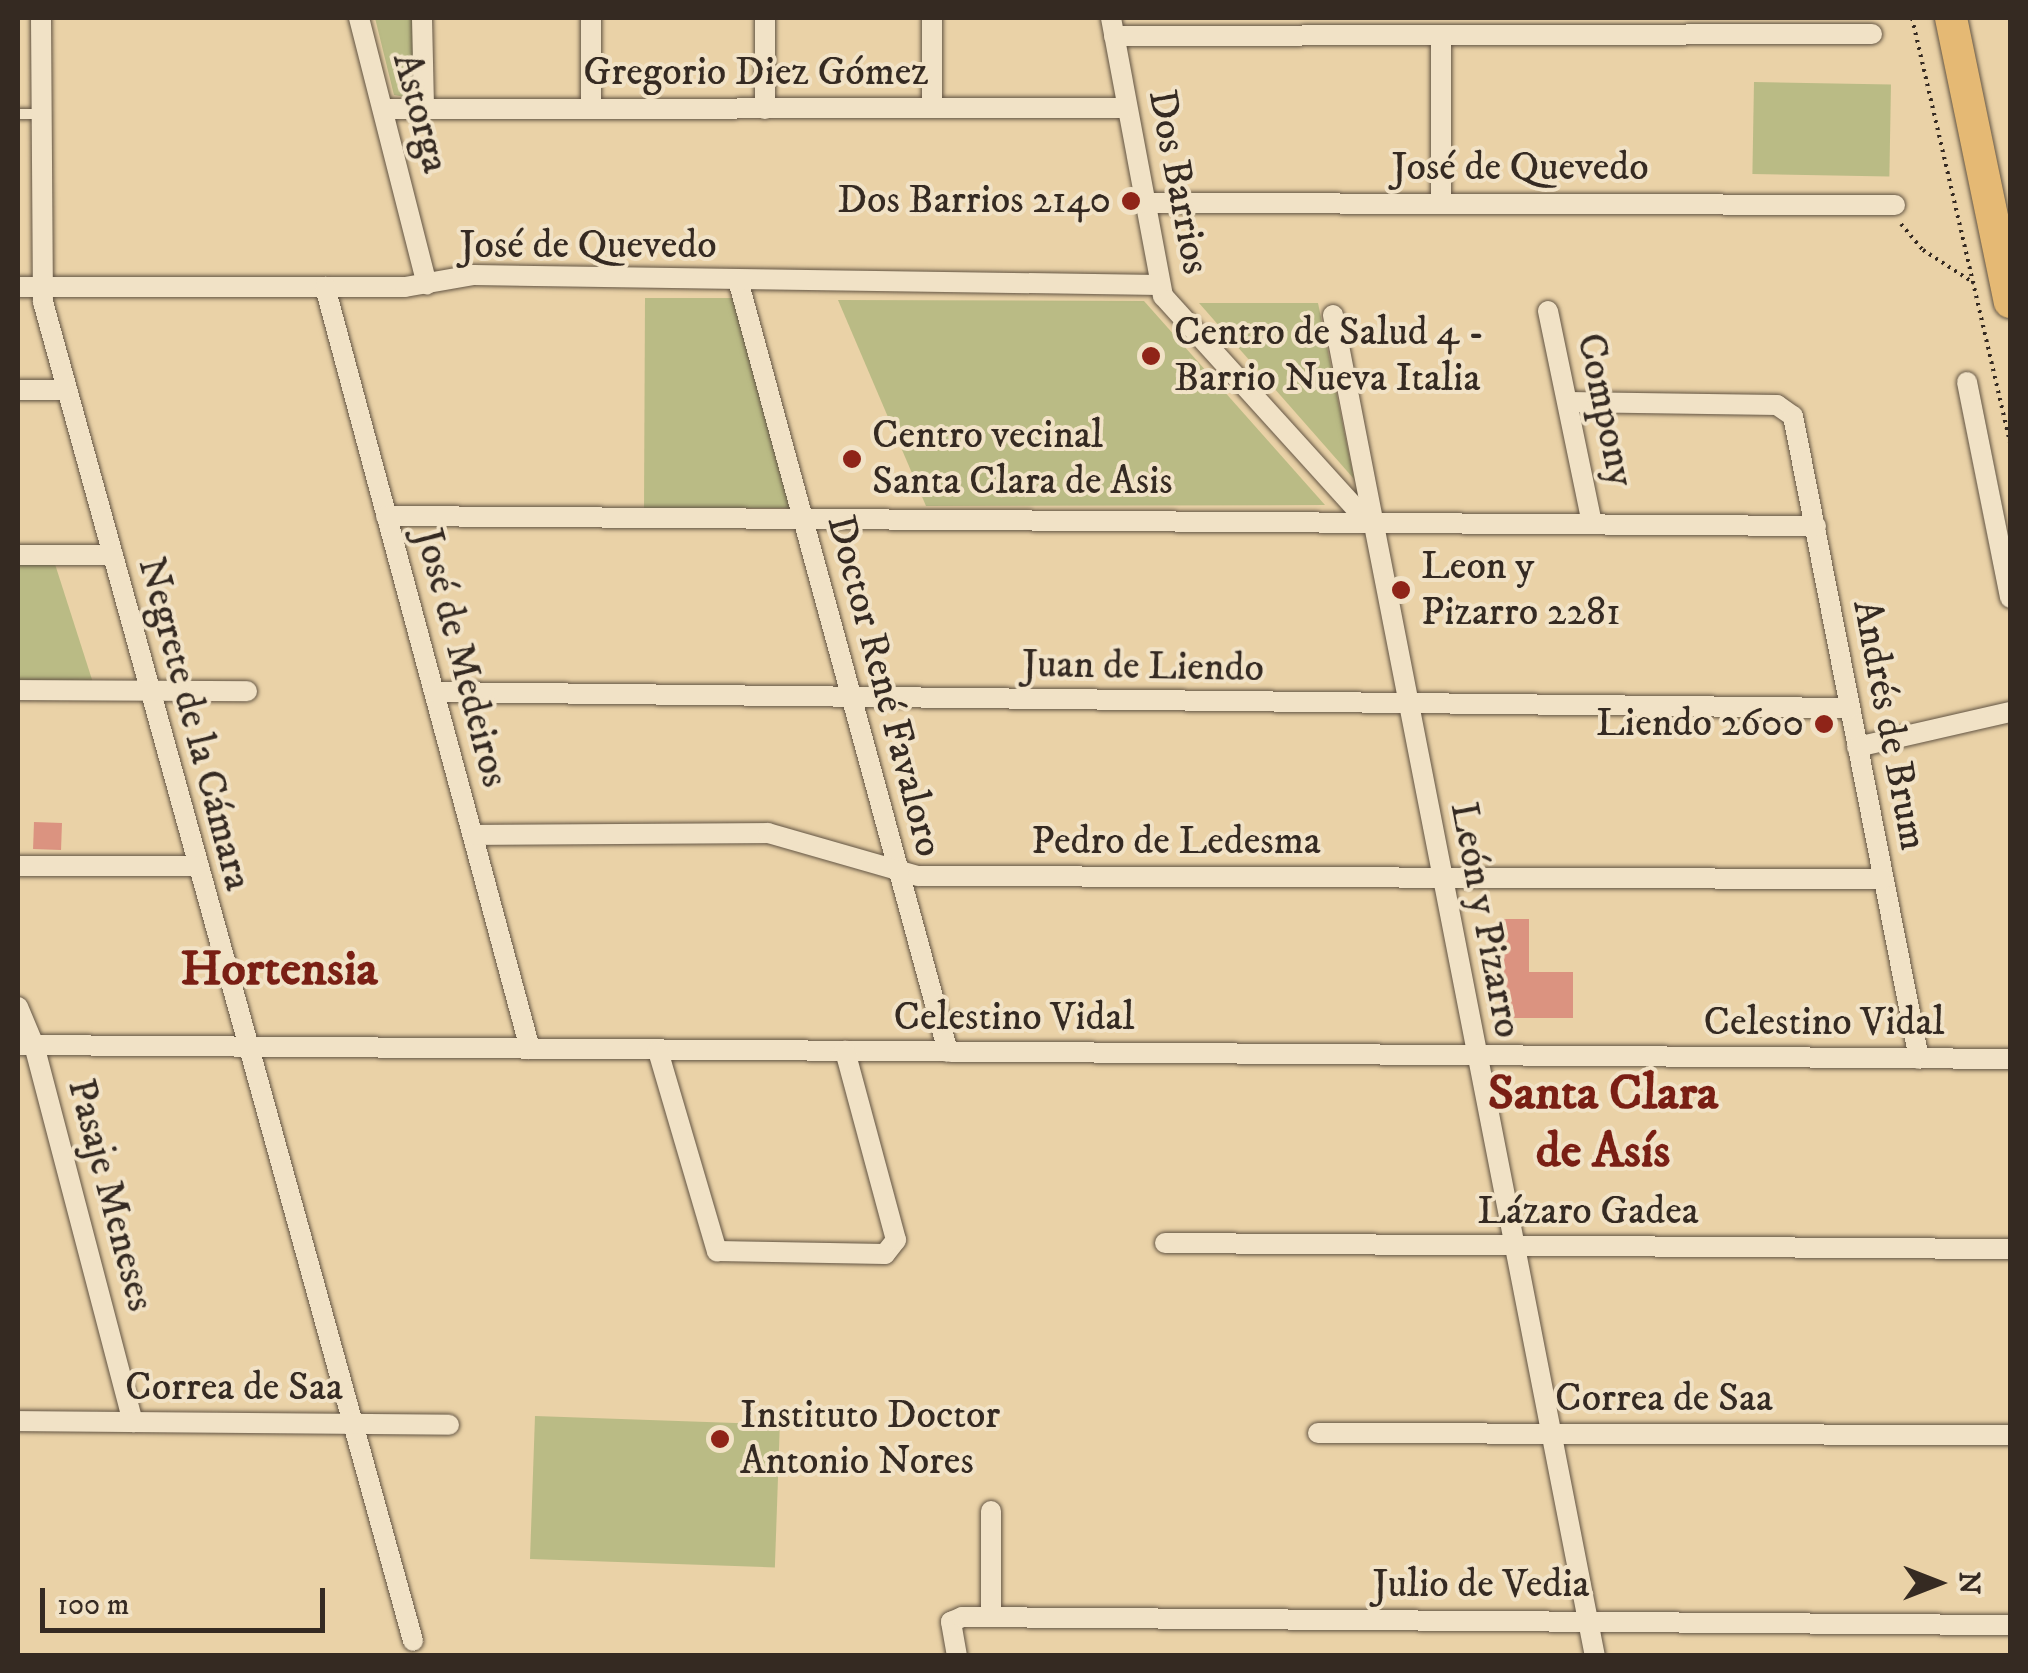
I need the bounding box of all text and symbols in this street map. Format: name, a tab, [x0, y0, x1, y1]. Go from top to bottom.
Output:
street label: Astorga	[381, 48, 459, 178]
street label: Gregorio Diez Gómez	[583, 49, 929, 97]
street label: Dos Barrios	[1137, 86, 1219, 278]
street label: José de Quevedo	[1391, 144, 1649, 192]
place label: Dos Barrios 2140	[837, 177, 1111, 225]
marker: Dos Barrios 2140	[1120, 190, 1142, 212]
street label: José de Quevedo	[459, 222, 717, 270]
place label: Centro de Salud 4 - Barrio Nueva Italia	[1174, 309, 1484, 403]
street label: Compony	[1565, 329, 1645, 491]
marker: Centro de Salud 4 - Barrio Nueva Italia	[1138, 343, 1164, 369]
place label: Centro vecinal Santa Clara de Asis	[872, 412, 1173, 506]
marker: Centro vecinal Santa Clara de Asis	[841, 448, 863, 470]
street label: Doctor René Favaloro	[815, 510, 953, 862]
street label: José de Medeiros	[403, 524, 519, 792]
place label: Leon y Pizarro 2281	[1421, 543, 1621, 637]
street label: Negrete de la Cámara	[126, 552, 262, 896]
marker: Leon y Pizarro 2281	[1390, 579, 1412, 601]
street label: Andrés de Brum	[1841, 596, 1937, 854]
street label: Juan de Liendo	[1022, 641, 1264, 693]
place label: Liendo 2600	[1596, 700, 1804, 748]
marker: Liendo 2600	[1813, 713, 1835, 735]
street label: León y Pizarro	[1439, 798, 1531, 1042]
street label: Pedro de Ledesma	[1031, 818, 1321, 866]
district label: Hortensia	[180, 940, 378, 1000]
street label: Celestino Vidal	[893, 994, 1135, 1042]
street label: Celestino Vidal	[1703, 999, 1945, 1047]
district label: Santa Clara de Asís	[1488, 1063, 1718, 1180]
street label: Pasaje Meneses	[56, 1074, 164, 1316]
street label: Lázaro Gadea	[1477, 1188, 1699, 1236]
street label: Correa de Saa	[125, 1364, 343, 1412]
street label: Correa de Saa	[1555, 1375, 1773, 1423]
place label: Instituto Doctor Antonio Nores	[740, 1392, 1000, 1486]
marker: Instituto Doctor Antonio Nores	[709, 1428, 731, 1450]
north arrow	[1888, 1533, 1988, 1633]
street label: Julio de Vedia	[1373, 1561, 1589, 1609]
scale bar	[45, 1568, 330, 1630]
text: N	[1951, 1572, 1986, 1594]
text: 100 m	[57, 1587, 129, 1624]

